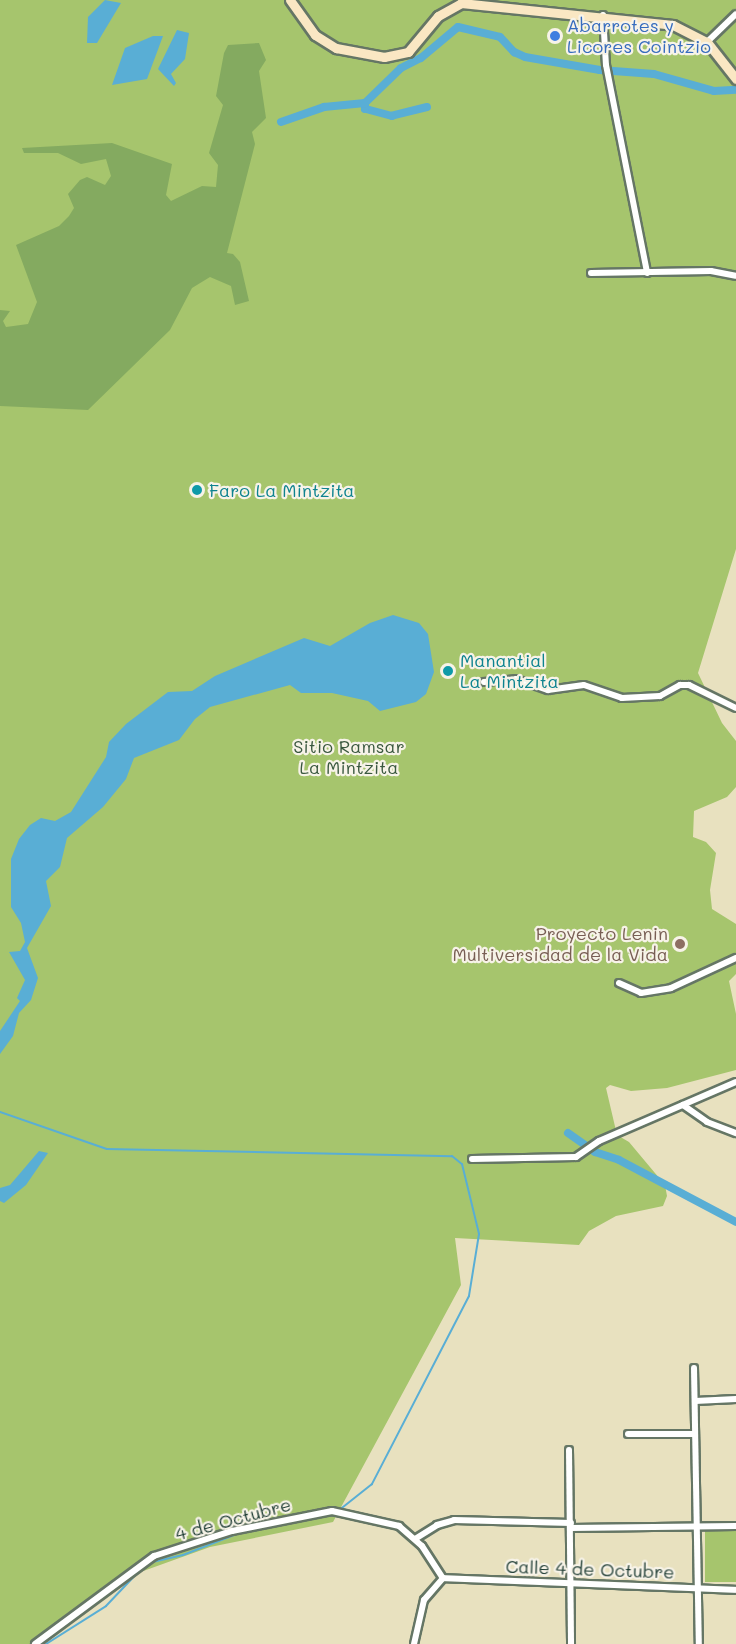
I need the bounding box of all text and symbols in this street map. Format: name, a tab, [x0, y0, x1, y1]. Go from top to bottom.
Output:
place label: Abarrotes y Licores Cointzio	[567, 15, 711, 57]
marker: Abarrotes y Licores Cointzio	[548, 29, 562, 43]
place label: Faro La Mintzita	[209, 479, 355, 501]
marker: Faro La Mintzita	[190, 483, 204, 497]
place label: Manantial La Mintzita	[460, 650, 559, 692]
marker: Manantial La Mintzita	[441, 664, 455, 678]
park label: Sitio Ramsar La Mintzita	[293, 736, 405, 778]
place label: Proyecto Lenin Multiversidad de la Vida	[453, 923, 668, 966]
marker: Proyecto Lenin Multiversidad de la Vida	[673, 937, 687, 951]
street label: 4 de Octubre	[173, 1493, 293, 1545]
street label: Calle 4 de Octubre	[505, 1555, 675, 1583]

